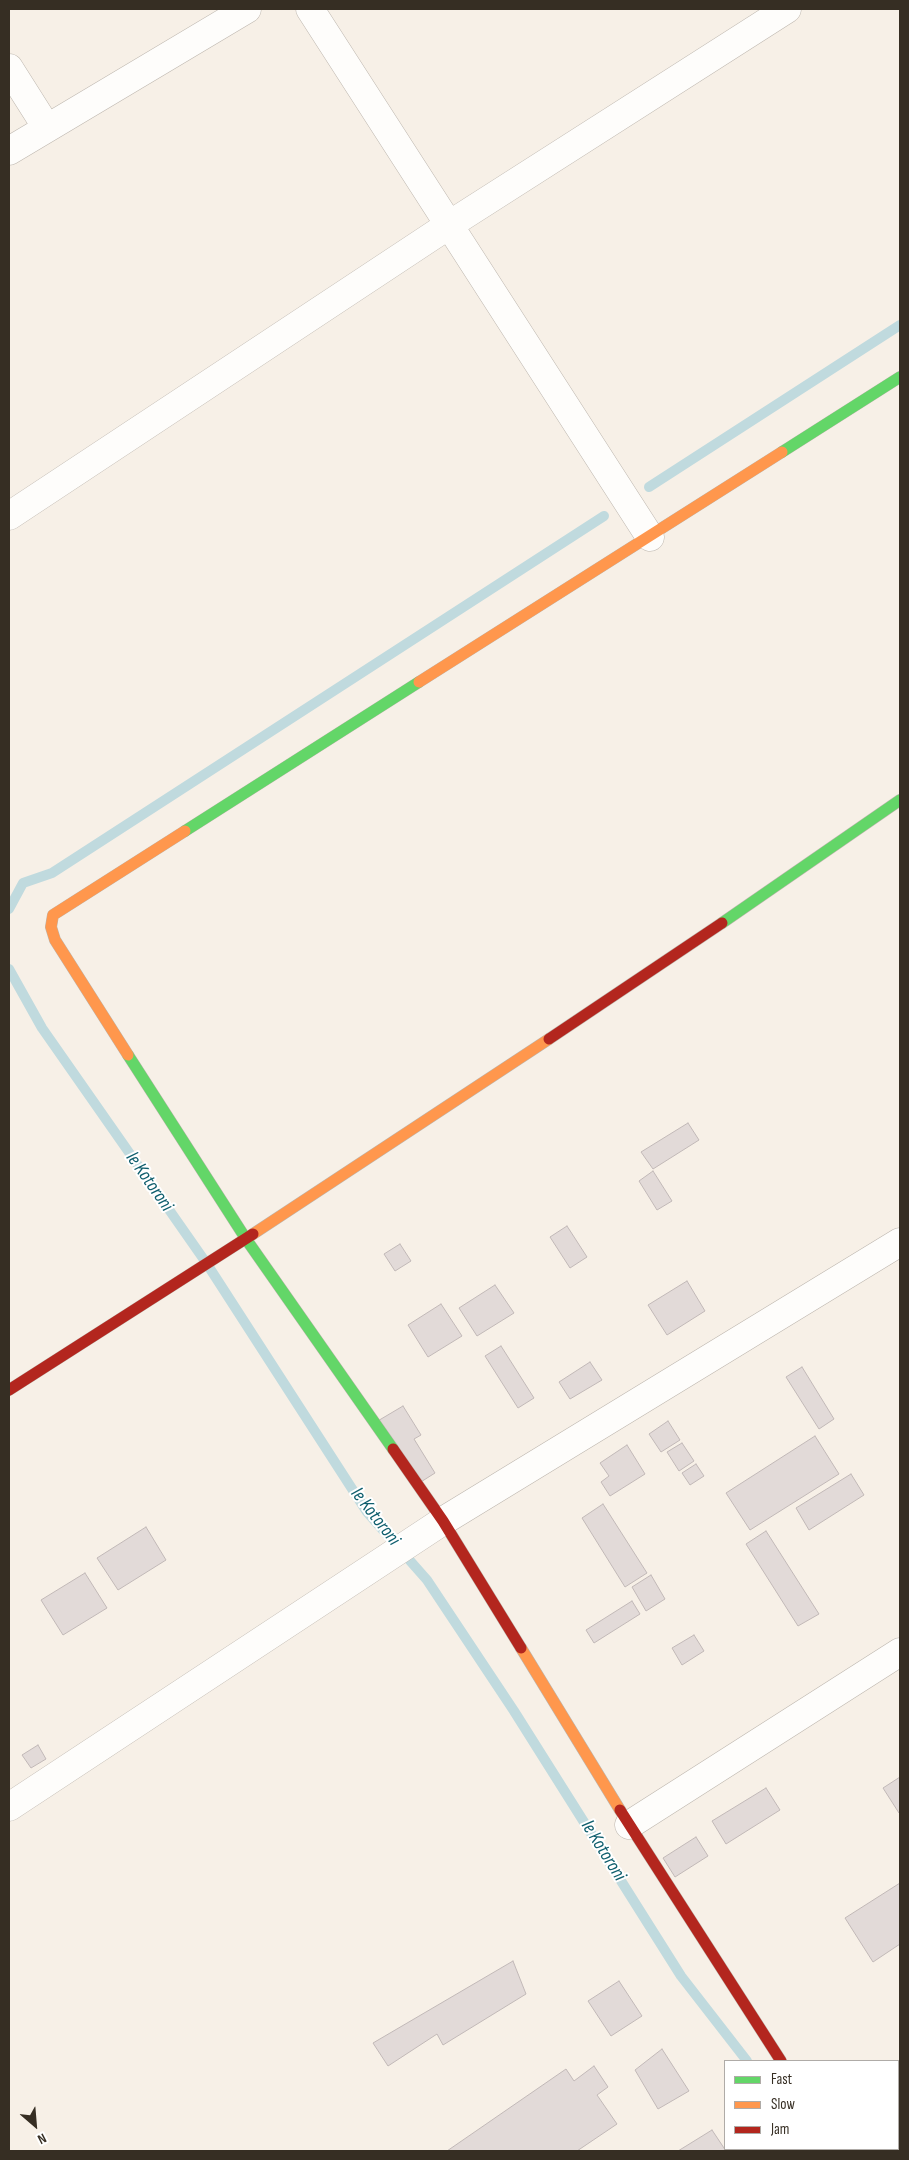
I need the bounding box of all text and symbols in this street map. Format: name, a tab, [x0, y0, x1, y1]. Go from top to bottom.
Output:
water label: le Kotoroni	[120, 1148, 178, 1216]
water label: le Kotoroni	[345, 1484, 405, 1550]
water label: le Kotoroni	[576, 1817, 630, 1885]
legend	[724, 2060, 899, 2150]
text: Fast	[771, 2070, 792, 2089]
text: Slow	[771, 2095, 795, 2114]
north arrow	[10, 2100, 60, 2150]
text: Jam	[771, 2120, 789, 2139]
text: N	[35, 2130, 49, 2148]

